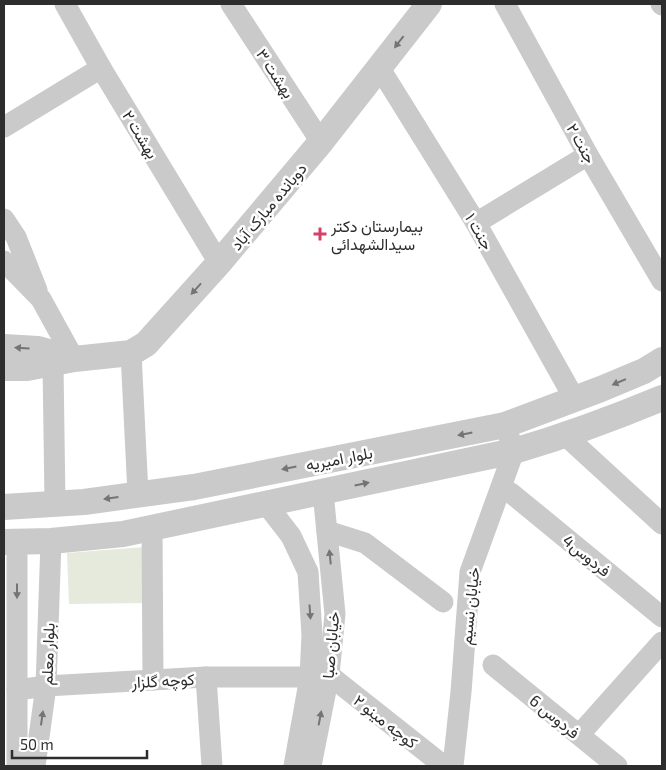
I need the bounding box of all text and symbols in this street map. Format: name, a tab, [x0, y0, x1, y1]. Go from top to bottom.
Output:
one-way arrow	[394, 35, 405, 48]
street label: بهشت ۳	[251, 45, 299, 102]
street label: بهشت ۲	[117, 106, 163, 163]
street label: جنت ۲	[562, 120, 601, 167]
street label: دوبانده مبارک آباد	[226, 159, 311, 255]
street label: جنت ۱	[461, 209, 498, 253]
place label: بیمارستان دکتر سیدالشهدائی	[330, 216, 423, 255]
marker: بیمارستان دکتر سیدالشهدائی	[313, 227, 327, 241]
one-way arrow	[190, 283, 202, 295]
one-way arrow	[14, 344, 30, 352]
one-way arrow	[612, 378, 626, 386]
one-way arrow	[458, 430, 473, 438]
street label: بلوار امیریه	[304, 442, 374, 476]
one-way arrow	[280, 465, 296, 473]
one-way arrow	[354, 480, 370, 488]
one-way arrow	[103, 494, 119, 502]
street label: فردوس4	[558, 530, 615, 581]
one-way arrow	[326, 549, 334, 565]
street label: خیابان نسیم	[455, 566, 485, 646]
one-way arrow	[13, 583, 21, 599]
one-way arrow	[307, 604, 315, 620]
street label: خیابان صبا	[318, 610, 343, 679]
street label: بلوار معلم	[36, 622, 60, 686]
street label: کوچه گلزار	[130, 669, 195, 694]
street label: کوچه مینو ۲	[349, 690, 422, 754]
street label: فردوس 6	[525, 690, 584, 743]
one-way arrow	[38, 710, 46, 726]
one-way arrow	[317, 710, 325, 726]
scale bar	[12, 728, 148, 760]
text: 50 m	[20, 735, 54, 753]

